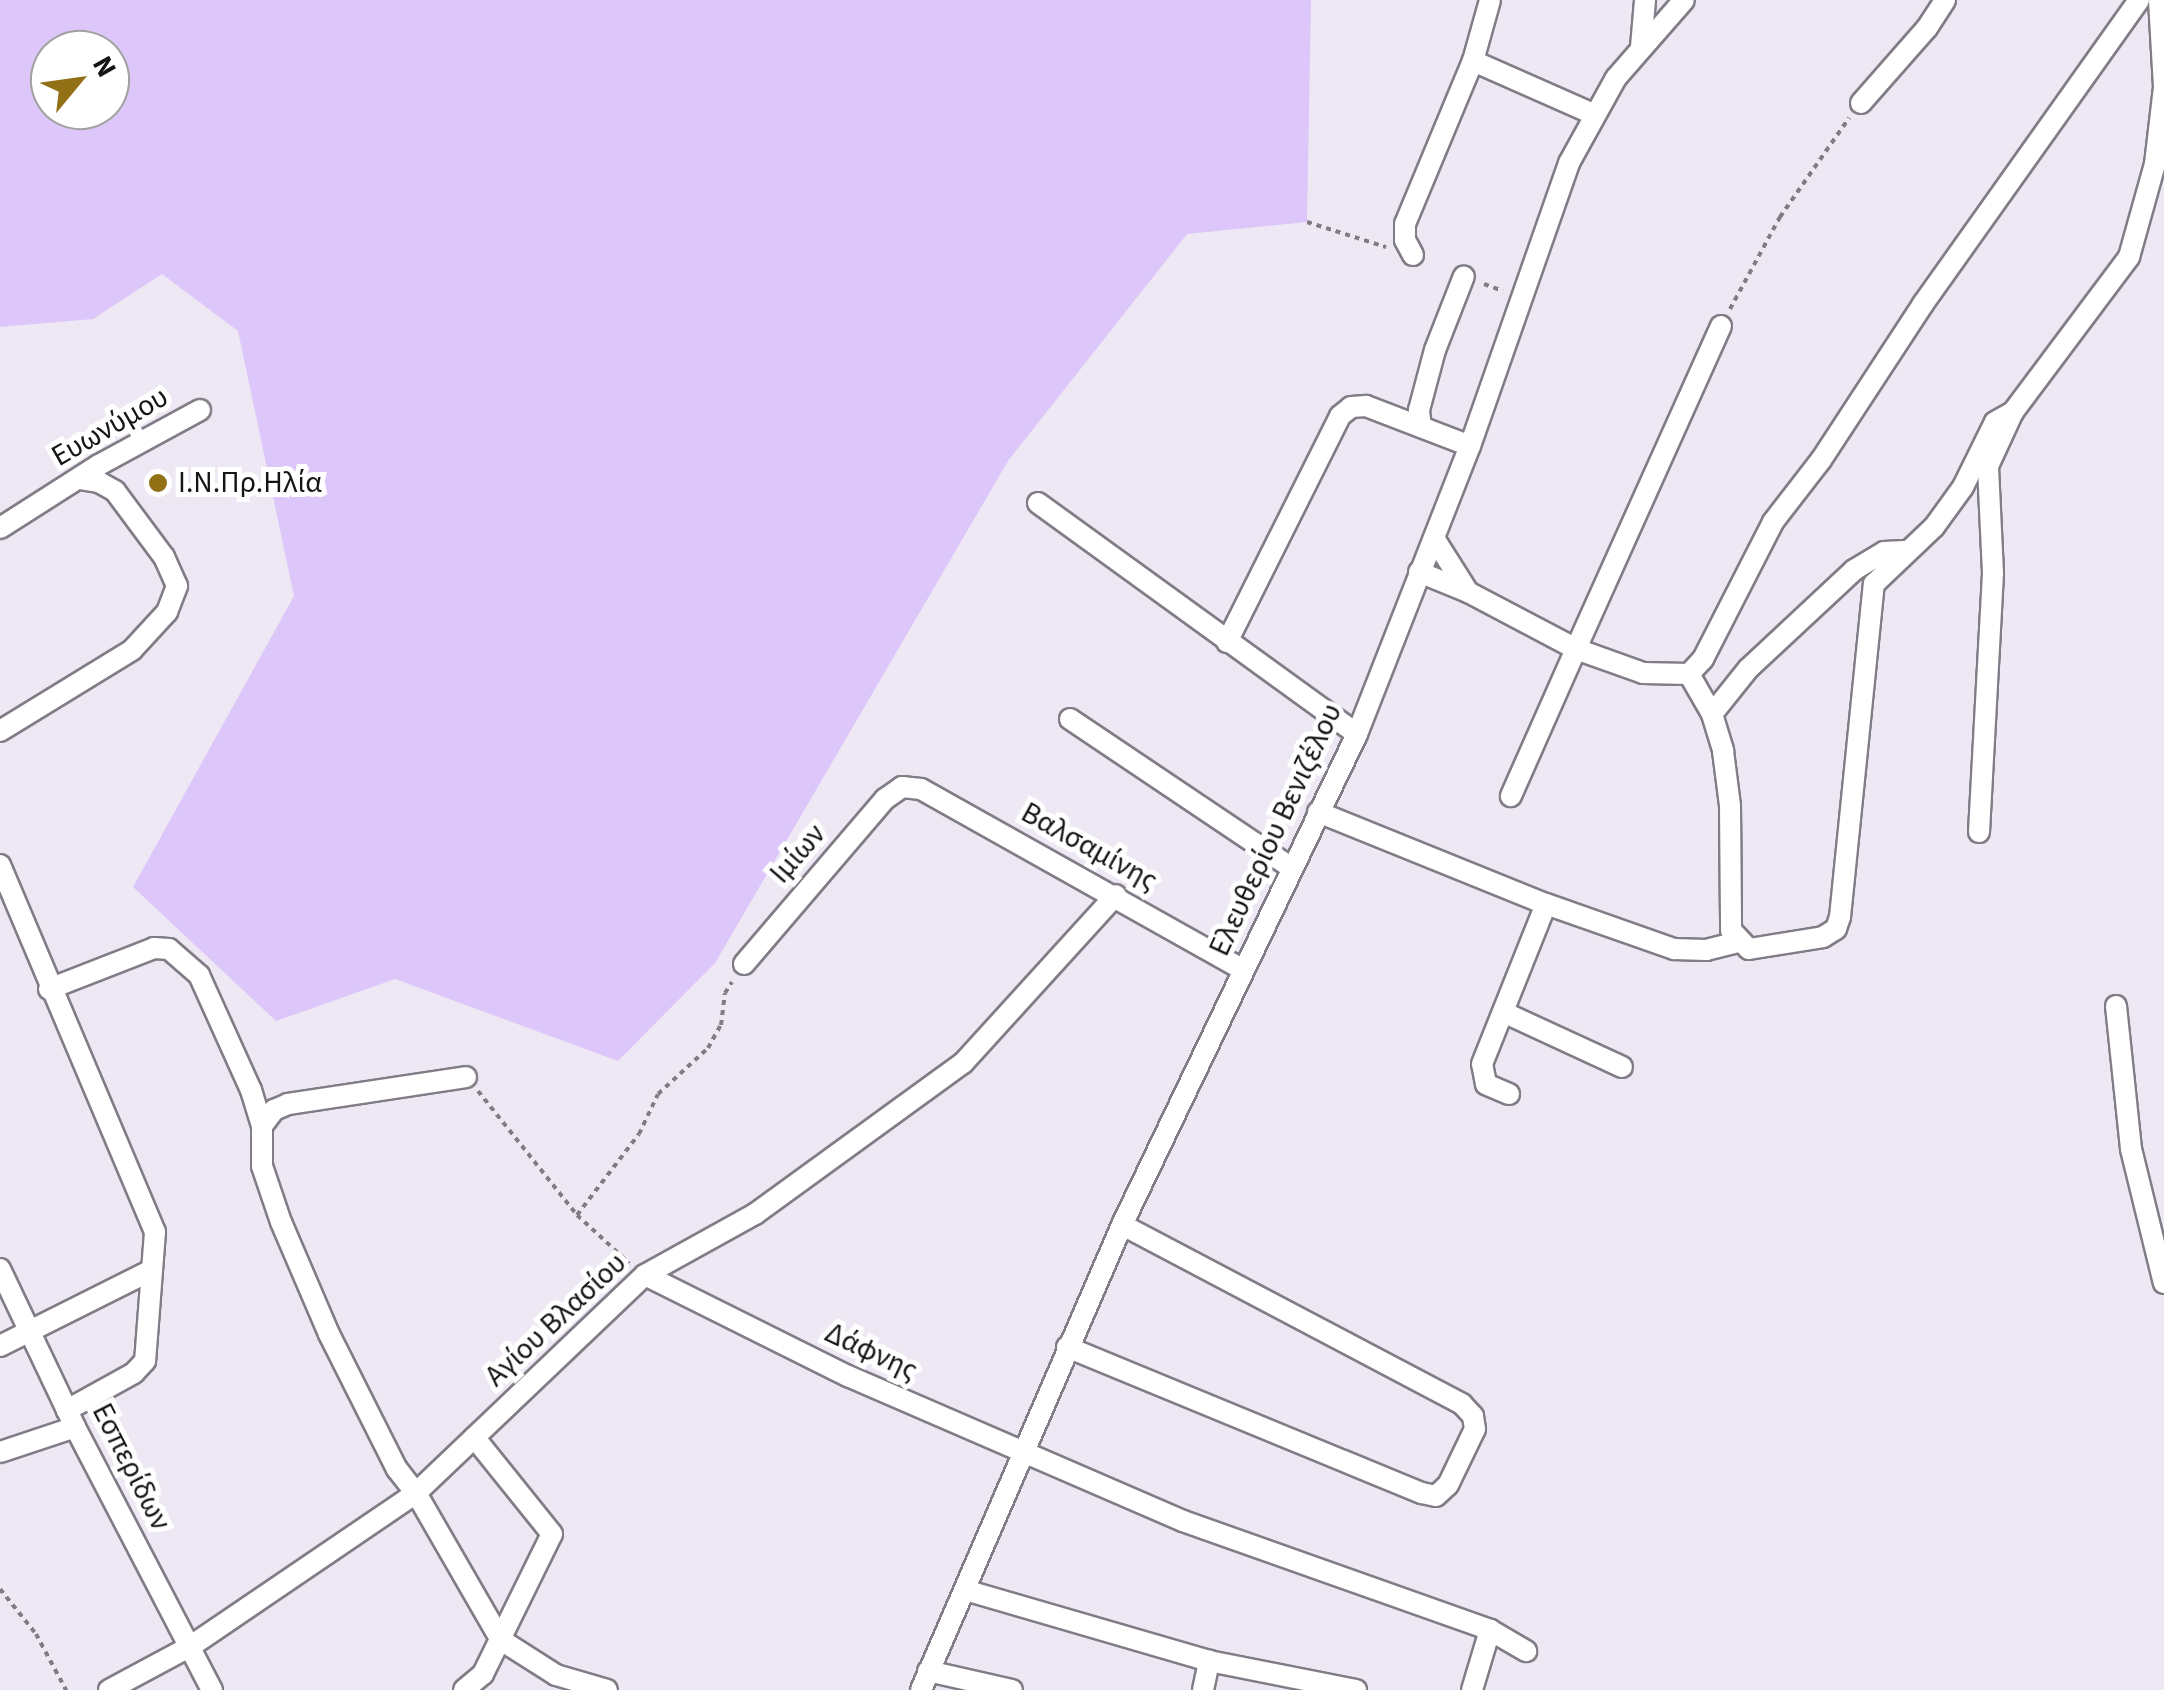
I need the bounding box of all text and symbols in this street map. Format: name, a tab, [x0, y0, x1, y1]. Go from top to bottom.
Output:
north arrow	[30, 30, 130, 130]
text: N	[82, 49, 126, 84]
street label: Ευωνύμου	[45, 379, 175, 475]
place label: Ι.Ν.Πρ.Ηλία	[178, 465, 322, 501]
marker: Ι.Ν.Πρ.Ηλία	[147, 472, 169, 494]
street label: Ελευθερίου Βενιζέλου	[1202, 698, 1350, 962]
street label: Βαλσαμίνης	[1015, 795, 1163, 899]
street label: Ιμίων	[762, 817, 834, 891]
street label: Αγίου Βλασίου	[478, 1246, 634, 1394]
street label: Δάφνης	[819, 1315, 923, 1389]
street label: Εσπερίδων	[84, 1397, 178, 1537]

